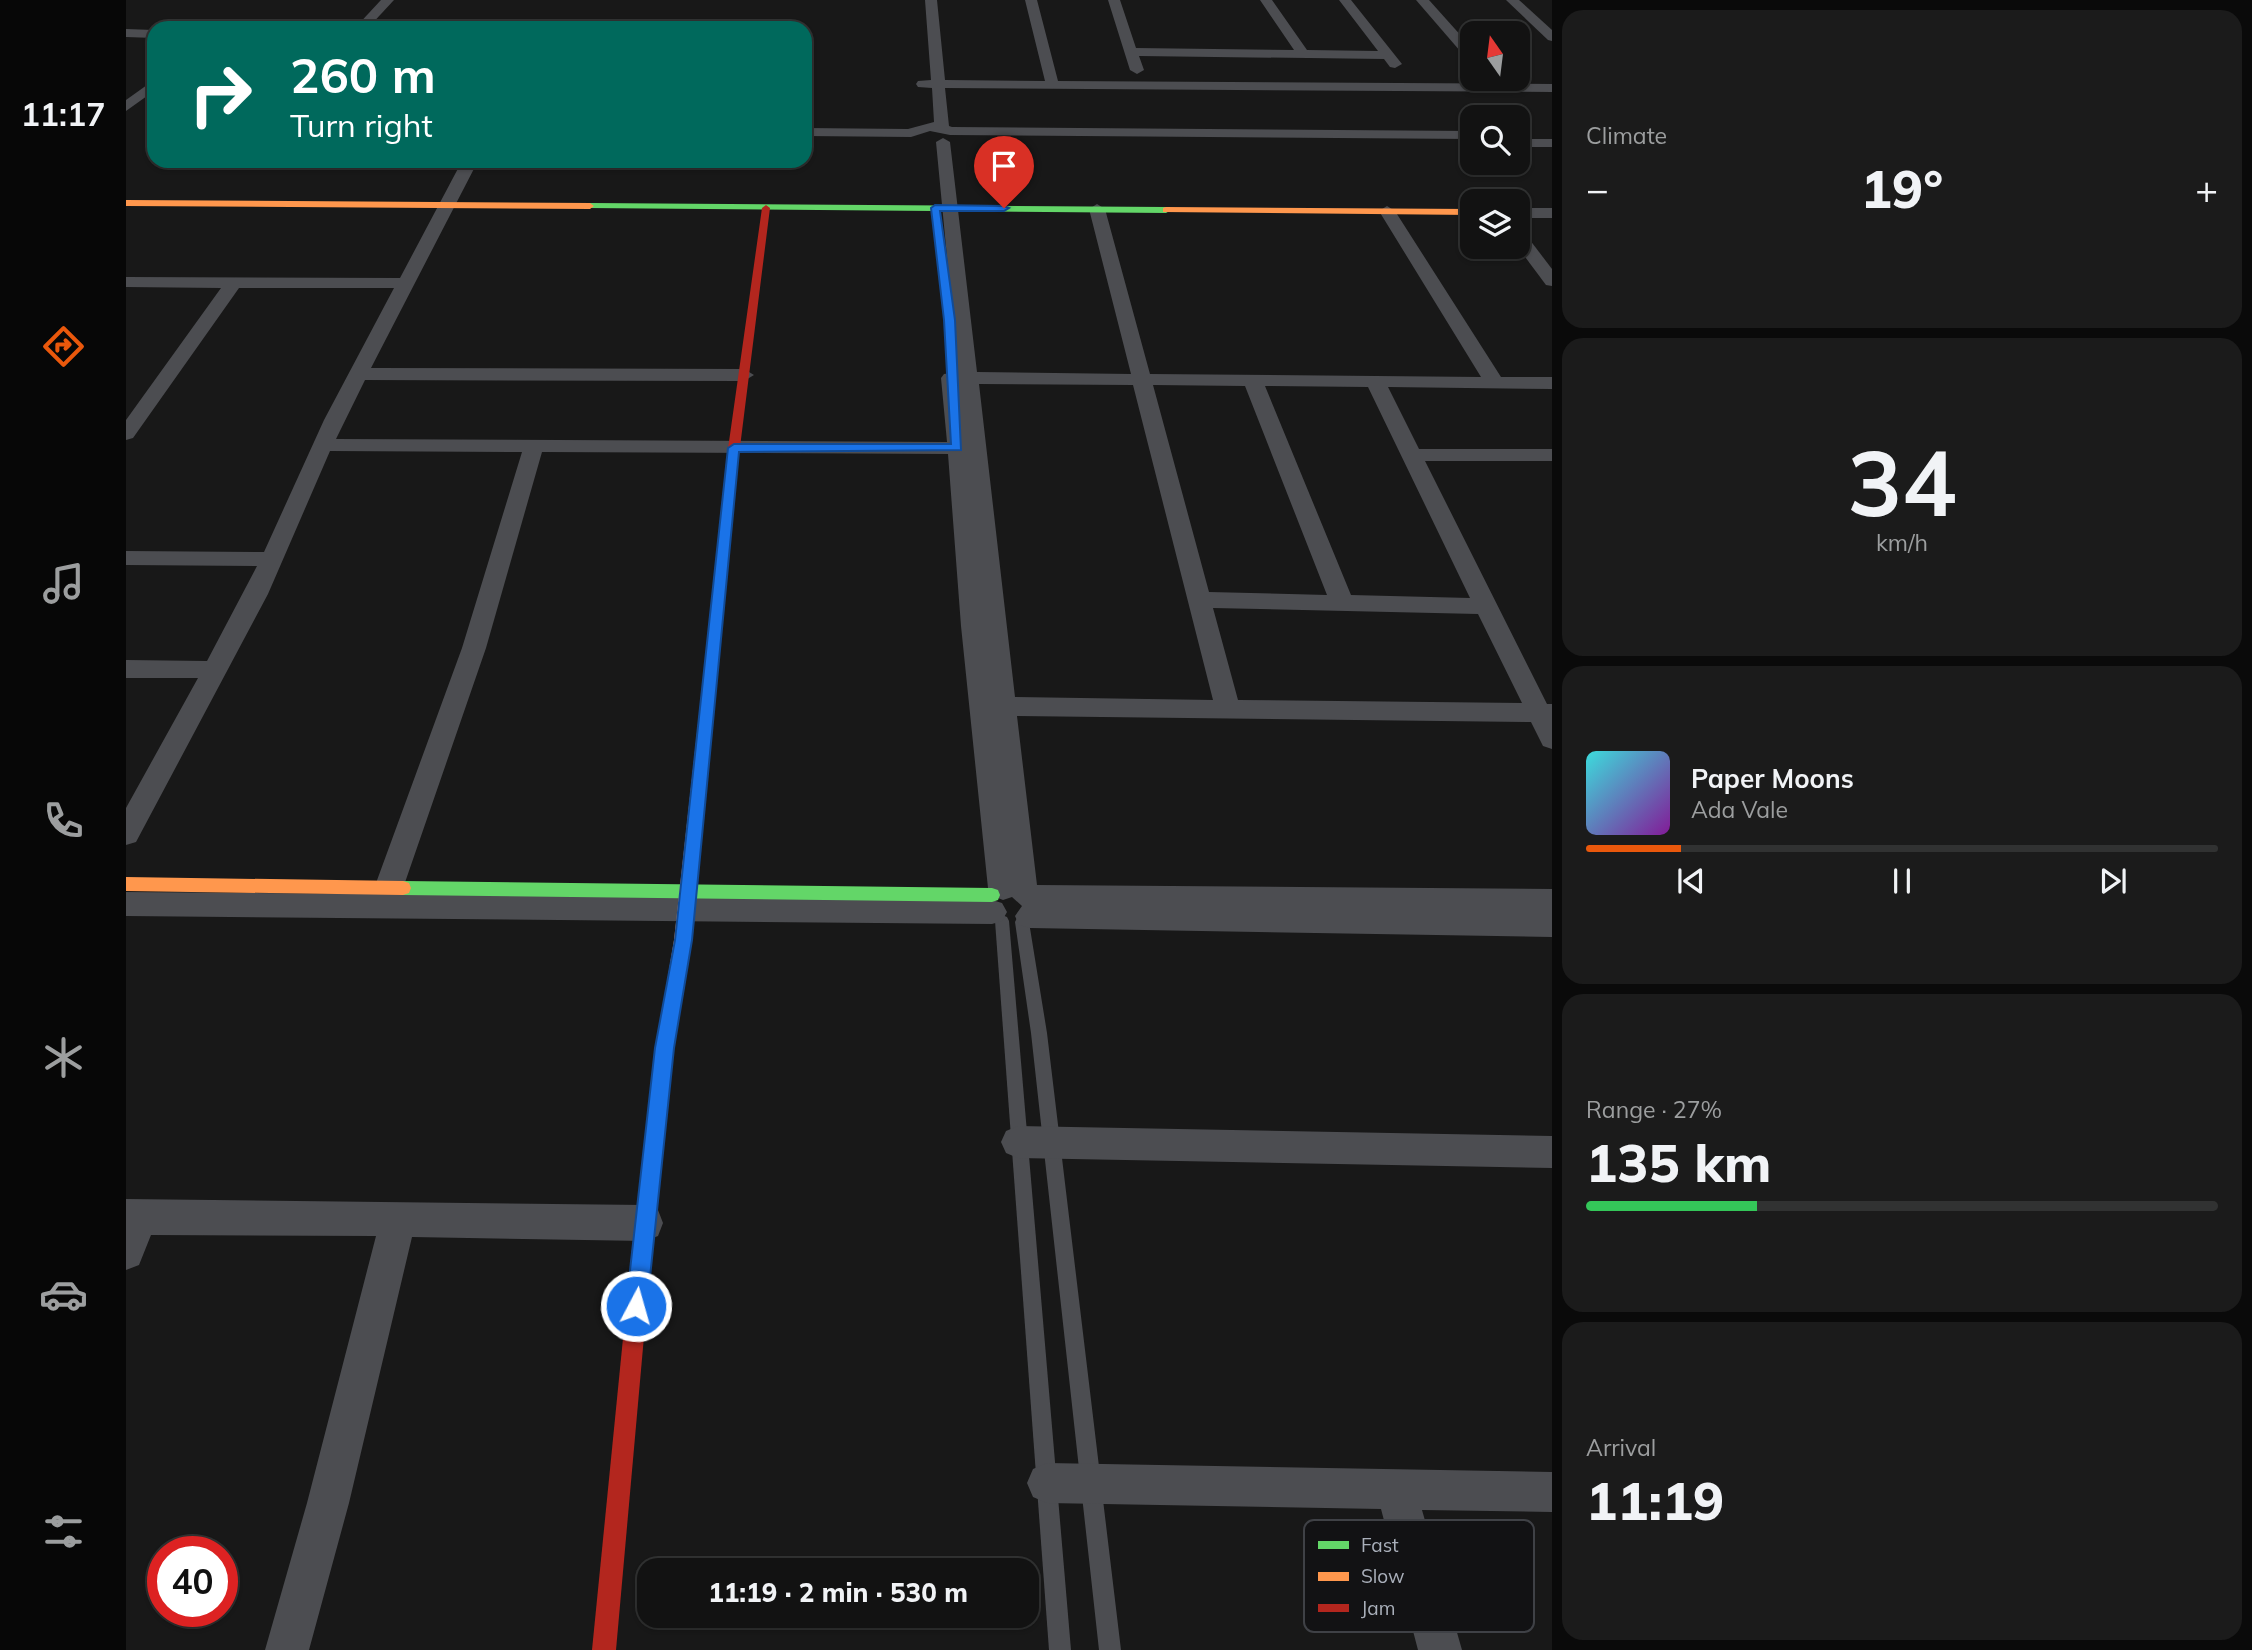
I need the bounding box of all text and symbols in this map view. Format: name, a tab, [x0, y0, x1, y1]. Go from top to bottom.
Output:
north arrow	[1460, 21, 1530, 91]
map controls	[1460, 21, 1530, 259]
text: 260 m	[290, 44, 436, 105]
icon: right	[175, 49, 266, 140]
text: 11:17	[21, 94, 105, 134]
text: Turn right	[290, 105, 433, 145]
button: search	[1460, 105, 1530, 175]
text: Climate	[1586, 121, 1667, 150]
pin	[974, 136, 1034, 208]
icon: arrive	[985, 147, 1023, 185]
text: 19°	[1861, 156, 1943, 221]
text: −	[1586, 165, 1609, 213]
text: +	[2195, 165, 2218, 213]
button: layers	[1460, 189, 1530, 259]
icon: directions	[39, 322, 88, 371]
text: 34	[1847, 425, 1957, 539]
text: km/h	[1876, 528, 1928, 557]
icon: music	[39, 559, 88, 608]
text: Paper Moons	[1691, 762, 1854, 795]
text: Ada Vale	[1691, 795, 1788, 824]
icon: phone	[39, 796, 88, 845]
icon: previous	[1672, 862, 1710, 900]
icon: pause	[1883, 862, 1921, 900]
icon: next	[2094, 862, 2132, 900]
icon: climate	[39, 1033, 88, 1082]
text: Range · 27%	[1586, 1095, 1722, 1124]
text: 135 km	[1586, 1130, 1771, 1195]
position arrow	[599, 1269, 673, 1343]
icon: car	[39, 1270, 88, 1319]
text: Arrival	[1586, 1433, 1656, 1462]
text: 11:19	[1586, 1468, 1724, 1533]
icon: filters	[39, 1507, 88, 1556]
legend	[1304, 1520, 1534, 1632]
text: Fast	[1361, 1533, 1399, 1557]
speed limit sign: 40	[147, 1536, 238, 1627]
text: Slow	[1361, 1564, 1405, 1588]
text: 11:19 · 2 min · 530 m	[708, 1576, 968, 1609]
text: Jam	[1361, 1596, 1395, 1620]

